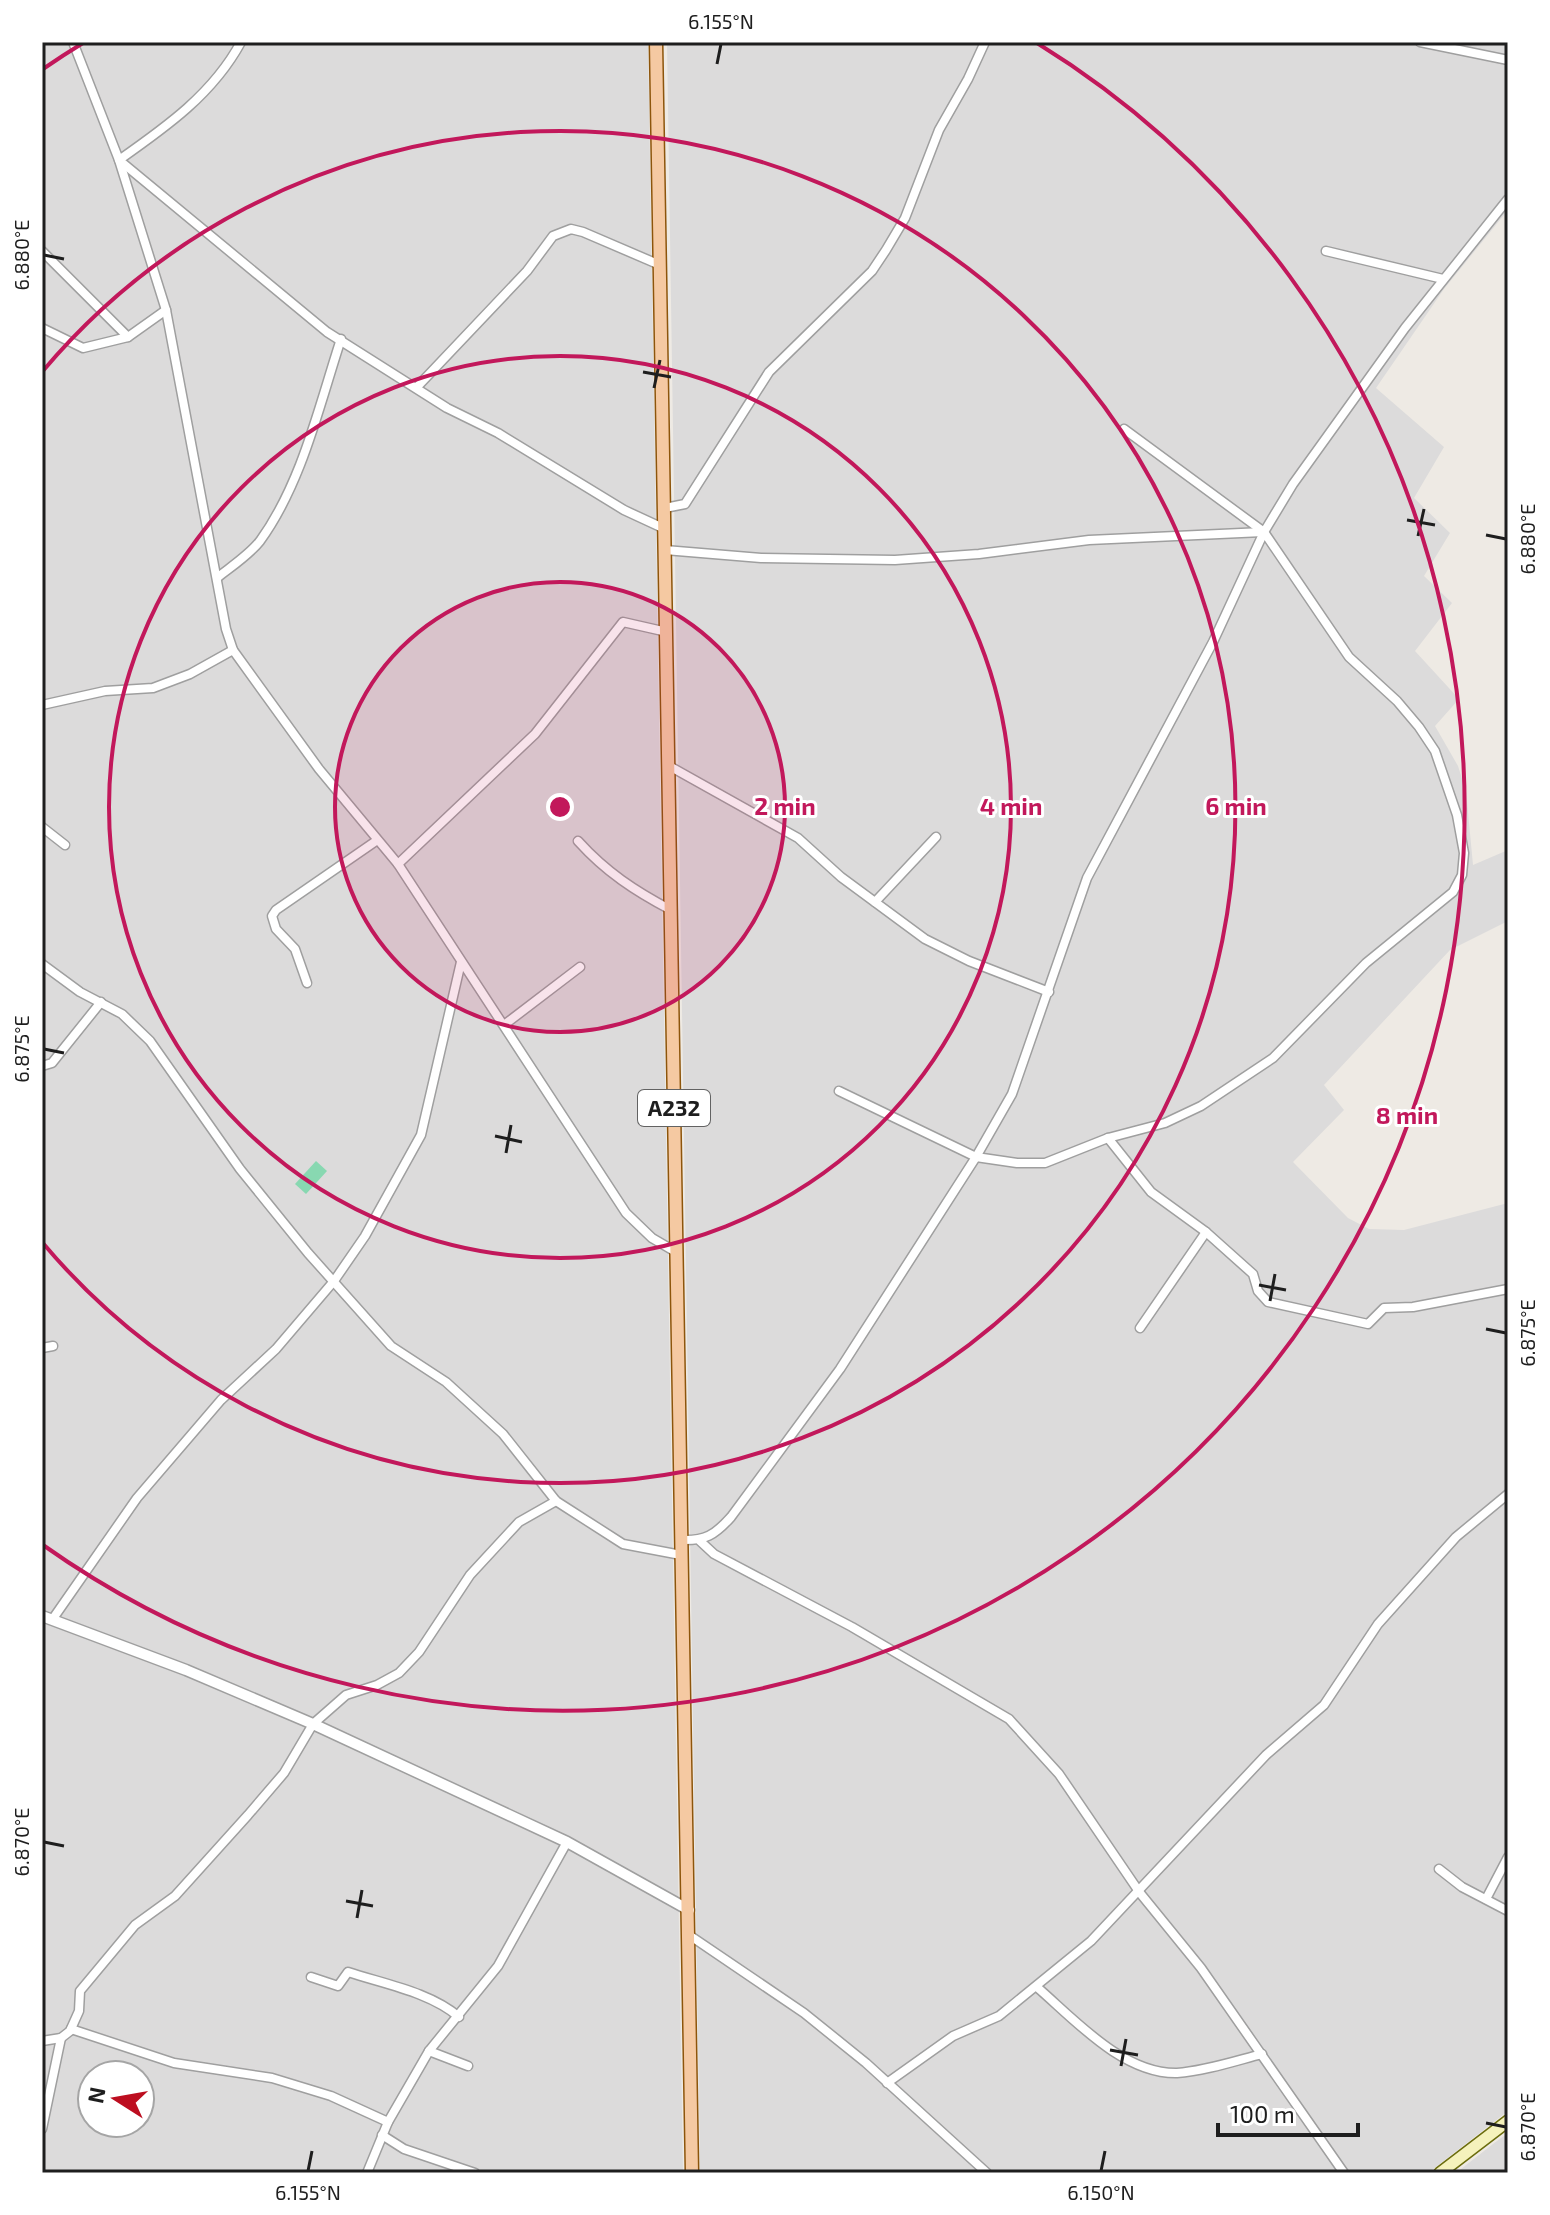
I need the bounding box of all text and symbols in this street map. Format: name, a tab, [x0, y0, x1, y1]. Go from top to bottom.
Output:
text: 6.155°N	[688, 9, 754, 33]
text: 6.880°E	[9, 220, 33, 290]
text: 6.880°E	[1515, 504, 1539, 574]
text: 2 min	[754, 791, 816, 820]
text: 4 min	[980, 791, 1042, 820]
text: 6 min	[1205, 791, 1267, 820]
centre of rings	[546, 793, 574, 821]
text: 6.875°E	[9, 1015, 33, 1083]
road number: A232	[638, 1090, 710, 1126]
text: 8 min	[1376, 1100, 1438, 1129]
text: 6.875°E	[1515, 1299, 1539, 1367]
text: 6.870°E	[9, 1808, 33, 1876]
north arrow	[76, 2059, 156, 2139]
text: N	[81, 2085, 110, 2105]
scale bar	[1218, 2087, 1358, 2137]
text: 6.870°E	[1515, 2093, 1539, 2161]
text: 100 m	[1230, 2099, 1295, 2128]
text: 6.155°N	[275, 2180, 341, 2204]
text: 6.150°N	[1067, 2180, 1135, 2204]

